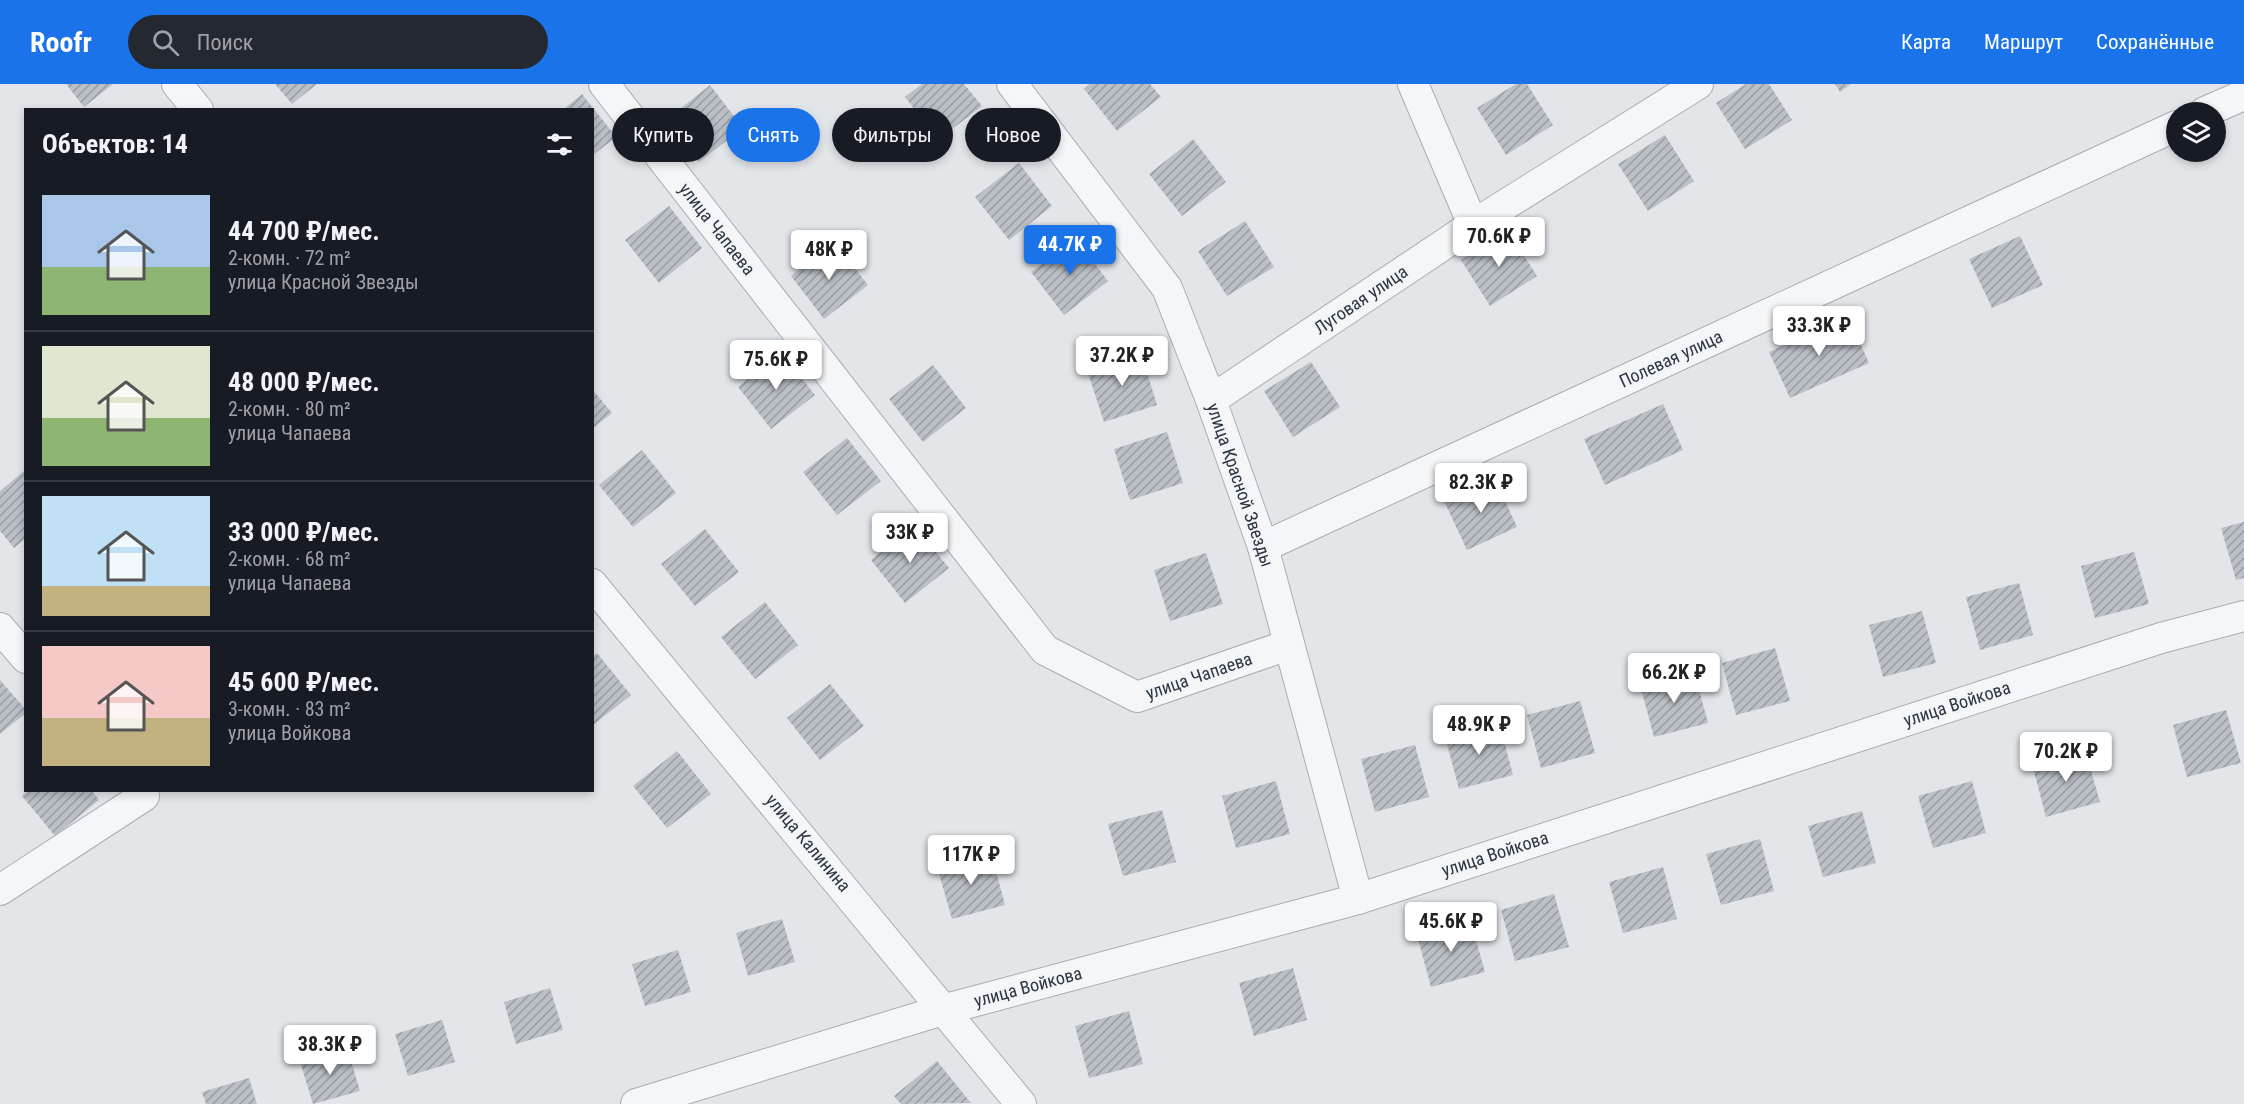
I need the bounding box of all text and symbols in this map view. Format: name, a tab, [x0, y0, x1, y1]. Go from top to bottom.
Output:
search box	[128, 15, 548, 69]
text: Roofr	[30, 26, 92, 59]
icon: search	[149, 26, 182, 59]
text: Поиск	[197, 30, 253, 55]
text: Карта	[1901, 30, 1951, 54]
text: Маршрут	[1984, 30, 2063, 54]
text: Сохранённые	[2096, 30, 2214, 54]
map controls	[2166, 102, 2226, 162]
button: layers	[2166, 102, 2226, 162]
chip: Купить	[612, 108, 714, 162]
chip: Снять	[726, 108, 820, 162]
chip: Фильтры	[832, 108, 953, 162]
chip: Новое	[965, 108, 1061, 162]
icon: filters	[543, 128, 576, 161]
text: Объектов: 14	[42, 129, 188, 159]
street label: улица Чапаева	[675, 178, 760, 279]
text: 44 700 ₽/мес.	[228, 216, 380, 246]
pin: 70.6K ₽	[1444, 217, 1554, 268]
icon: home	[90, 219, 162, 291]
text: 70.6K ₽	[1467, 224, 1531, 248]
pin: 44.7K ₽	[1015, 225, 1125, 276]
pin: 48K ₽	[787, 230, 871, 281]
text: 44.7K ₽	[1038, 232, 1102, 256]
text: 48K ₽	[805, 237, 853, 261]
text: 2-комн. · 72 m²	[228, 246, 351, 270]
street label: Луговая улица	[1310, 261, 1411, 339]
text: улица Красной Звезды	[228, 270, 419, 294]
pin: 33.3K ₽	[1764, 306, 1874, 357]
text: 33.3K ₽	[1787, 313, 1851, 337]
street label: Полевая улица	[1616, 325, 1726, 392]
pin: 37.2K ₽	[1067, 336, 1177, 387]
pin: 75.6K ₽	[721, 340, 831, 391]
text: 37.2K ₽	[1090, 343, 1154, 367]
text: 75.6K ₽	[744, 347, 808, 371]
text: 48 000 ₽/мес.	[228, 367, 380, 397]
icon: home	[90, 370, 162, 442]
text: 2-комн. · 80 m²	[228, 397, 351, 421]
street label: улица Красной Звезды	[1203, 400, 1278, 569]
text: улица Чапаева	[228, 421, 351, 445]
pin: 82.3K ₽	[1426, 463, 1536, 514]
text: 82.3K ₽	[1449, 470, 1513, 494]
pin: 33K ₽	[868, 513, 952, 564]
text: 33 000 ₽/мес.	[228, 517, 380, 547]
icon: home	[90, 520, 162, 592]
text: 33K ₽	[886, 520, 934, 544]
text: 2-комн. · 68 m²	[228, 547, 351, 571]
text: улица Чапаева	[228, 571, 351, 595]
street label: улица Чапаева	[1143, 648, 1255, 704]
pin: 66.2K ₽	[1619, 653, 1729, 704]
text: 66.2K ₽	[1642, 660, 1706, 684]
text: 45 600 ₽/мес.	[228, 667, 380, 697]
icon: home	[90, 670, 162, 742]
street label: улица Войкова	[1901, 676, 2013, 731]
text: 3-комн. · 83 m²	[228, 697, 351, 721]
pin: 48.9K ₽	[1424, 705, 1534, 756]
text: 48.9K ₽	[1447, 712, 1511, 736]
text: улица Войкова	[228, 721, 351, 745]
pin: 70.2K ₽	[2011, 732, 2121, 783]
text: 70.2K ₽	[2034, 739, 2098, 763]
street label: улица Калинина	[761, 790, 855, 896]
street label: улица Войкова	[1439, 826, 1551, 881]
pin: 117K ₽	[922, 835, 1020, 886]
text: 117K ₽	[942, 842, 1000, 866]
pin: 45.6K ₽	[1396, 902, 1506, 953]
text: 45.6K ₽	[1419, 909, 1483, 933]
street label: улица Войкова	[972, 962, 1084, 1011]
pin: 38.3K ₽	[275, 1025, 385, 1076]
text: 38.3K ₽	[298, 1032, 362, 1056]

